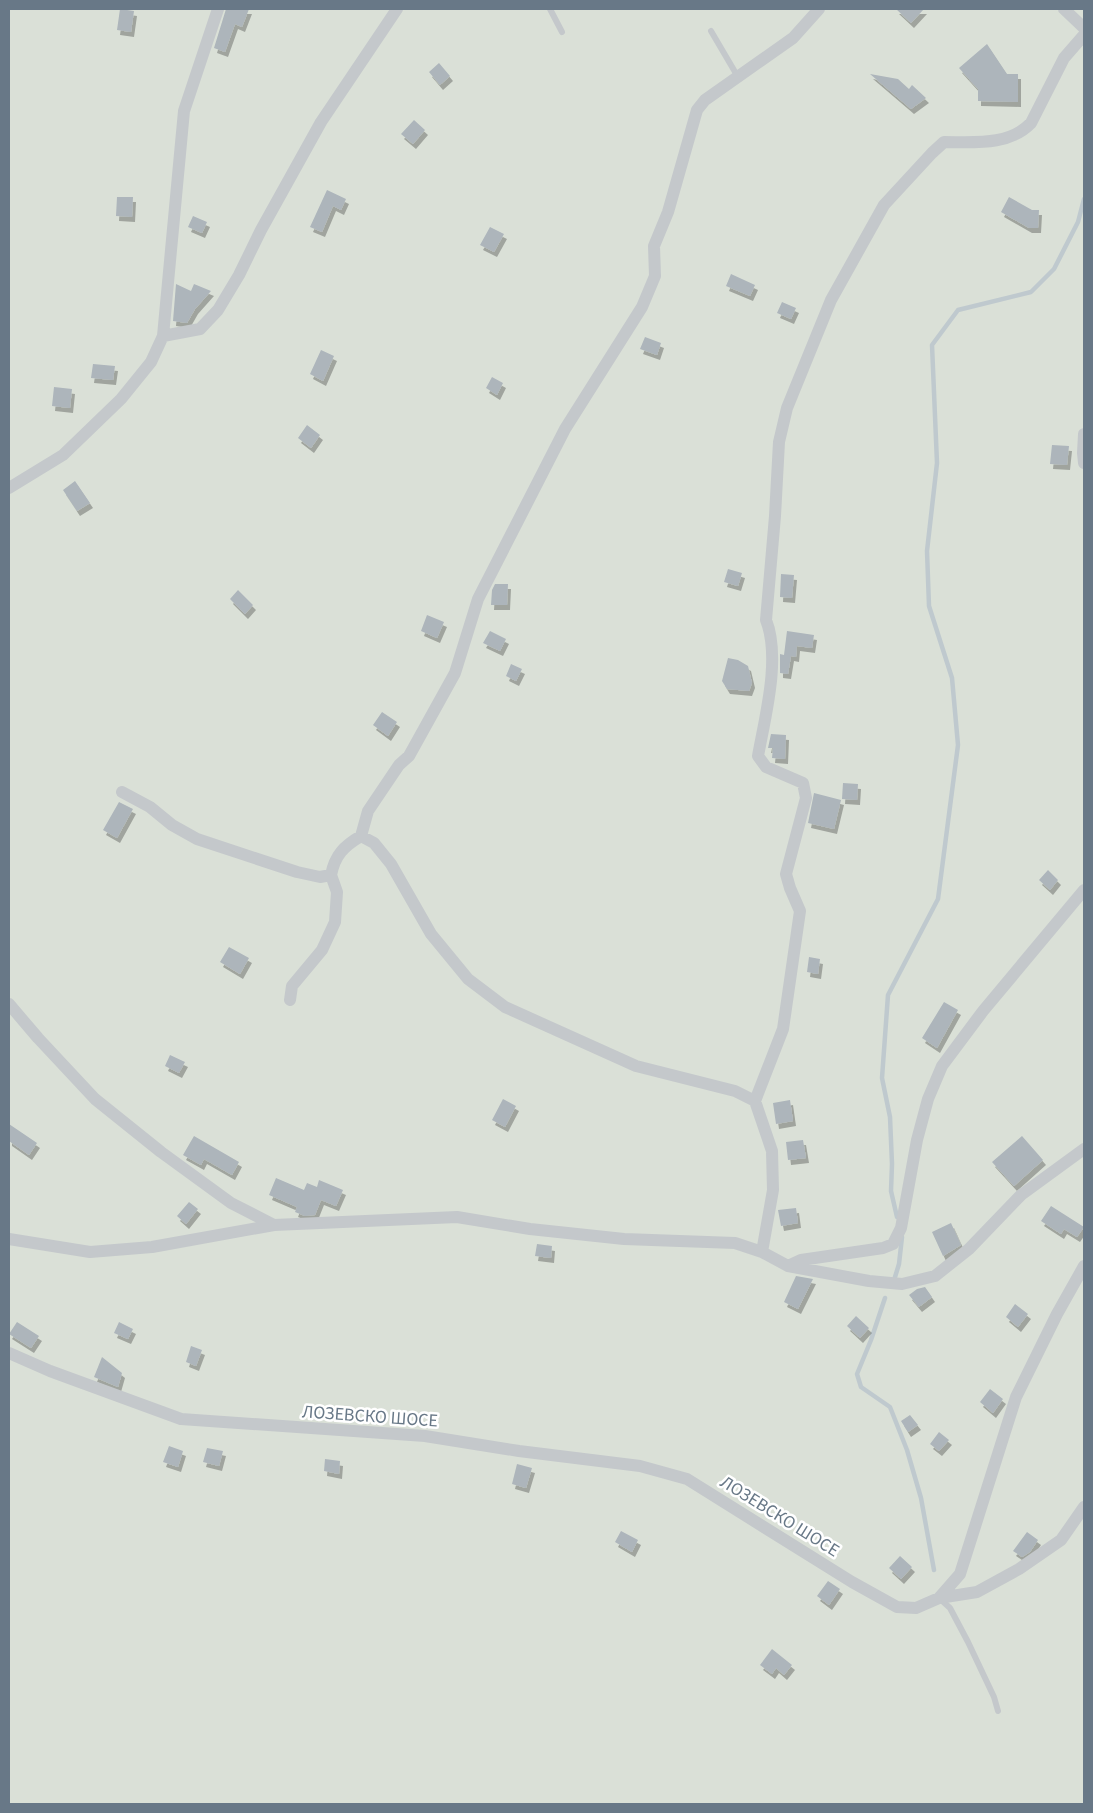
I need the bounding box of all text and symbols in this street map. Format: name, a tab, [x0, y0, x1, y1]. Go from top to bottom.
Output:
street label: ЛОЗЕВСКО ШОСЕ	[301, 1399, 439, 1434]
street label: ЛОЗЕВСКО ШОСЕ	[715, 1470, 844, 1563]

